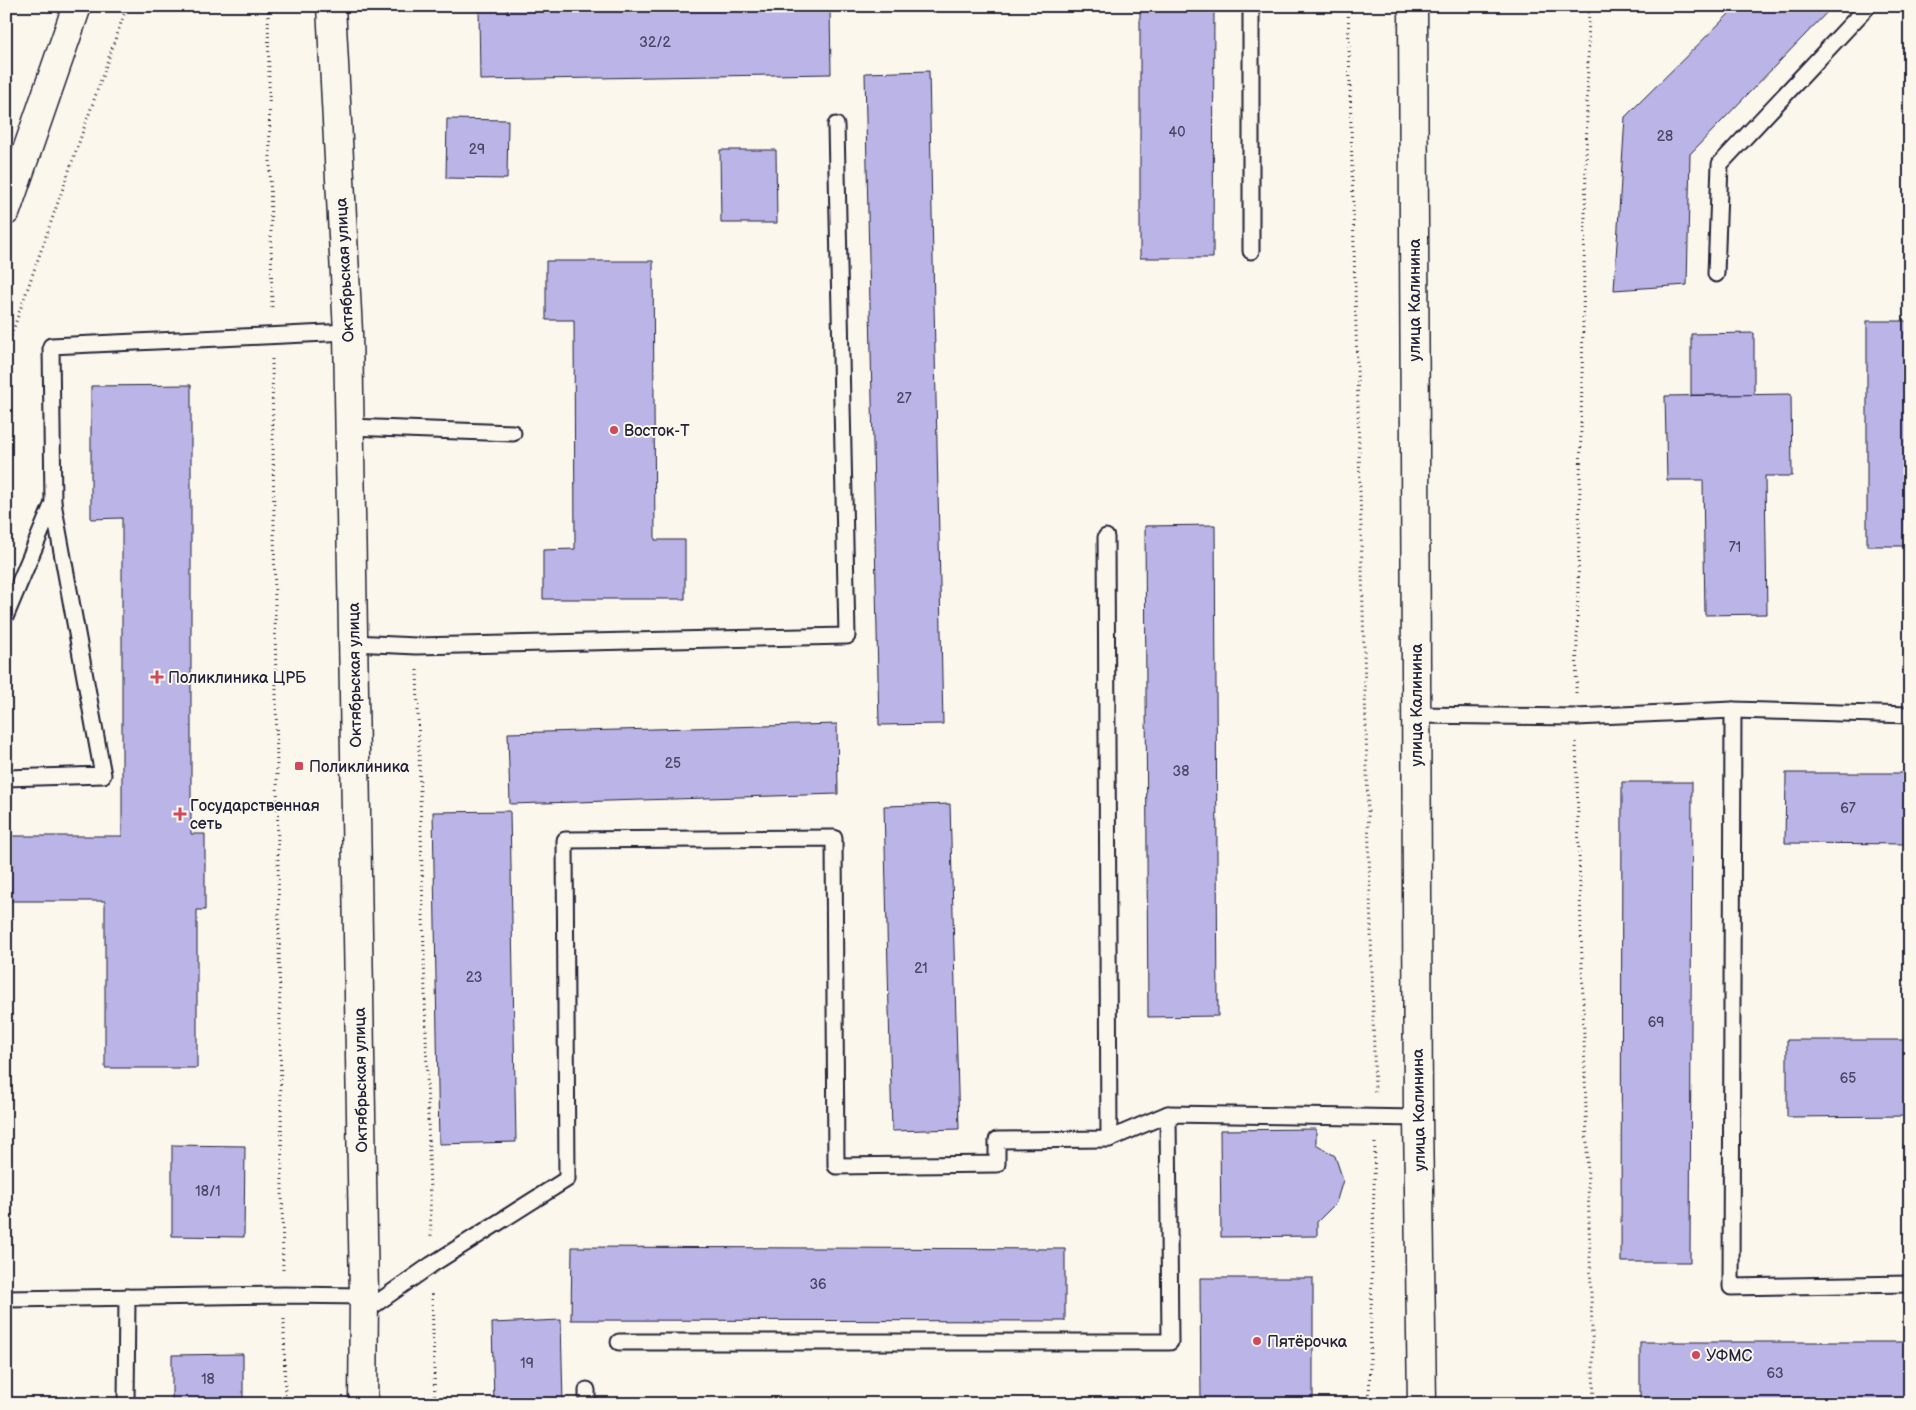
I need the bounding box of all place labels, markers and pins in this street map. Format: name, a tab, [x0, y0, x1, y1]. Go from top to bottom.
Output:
place label: Восток-Т	[624, 422, 690, 441]
marker: Восток-Т	[608, 424, 620, 436]
place label: Поликлиника ЦРБ	[168, 669, 307, 688]
marker: Поликлиника ЦРБ	[150, 670, 164, 684]
place label: Поликлиника	[309, 758, 410, 777]
marker: Поликлиника	[293, 760, 305, 772]
place label: Государственная сеть	[190, 797, 320, 834]
marker: Государственная сеть	[174, 808, 186, 820]
place label: Пятёрочка	[1267, 1333, 1348, 1352]
marker: Пятёрочка	[1251, 1335, 1263, 1347]
place label: УФМС	[1706, 1347, 1753, 1366]
marker: УФМС	[1690, 1349, 1702, 1361]

